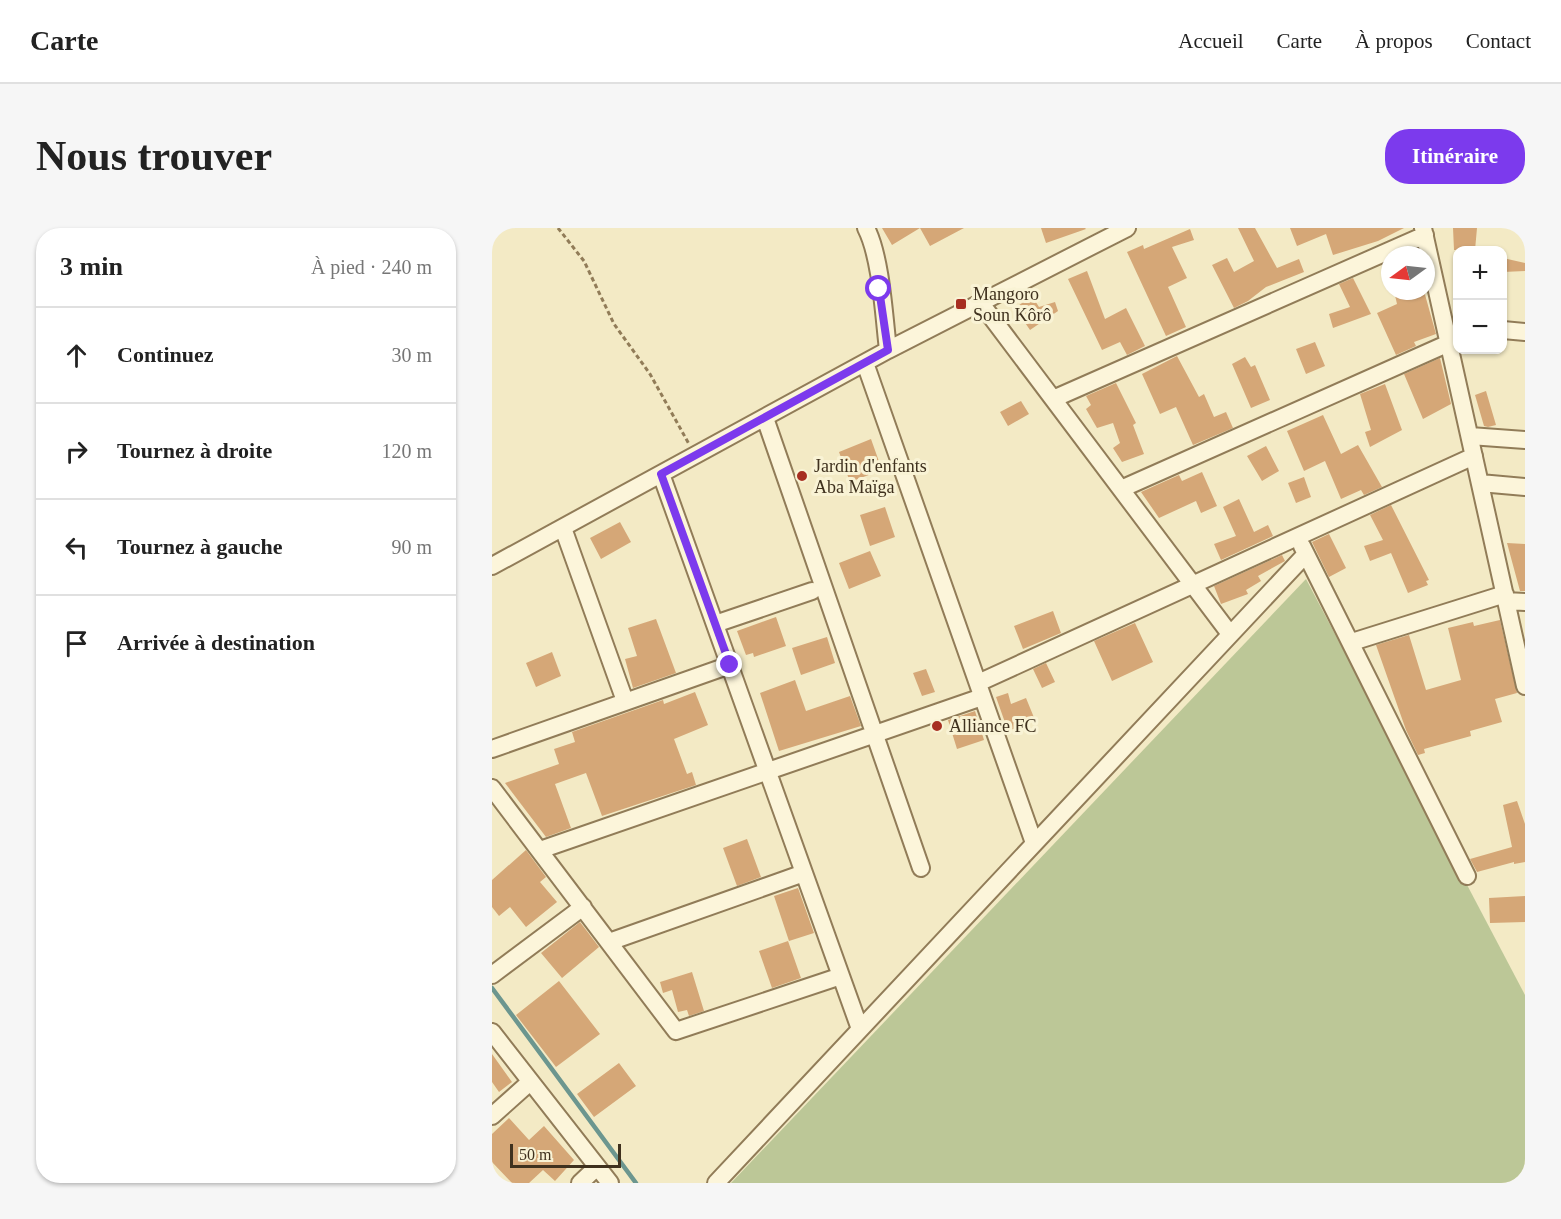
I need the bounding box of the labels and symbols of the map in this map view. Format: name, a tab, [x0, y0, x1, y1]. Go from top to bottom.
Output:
north arrow	[1381, 246, 1435, 300]
route start	[865, 275, 891, 301]
place label: Mangoro Soun Kôrô	[973, 284, 1052, 325]
marker: Mangoro Soun Kôrô	[954, 297, 968, 311]
place label: Jardin d'enfants Aba Maïga	[814, 456, 927, 497]
marker: Jardin d'enfants Aba Maïga	[795, 469, 809, 483]
route end	[716, 651, 742, 677]
place label: Alliance FC	[949, 716, 1037, 736]
marker: Alliance FC	[930, 719, 944, 733]
scale bar	[510, 1141, 621, 1168]

